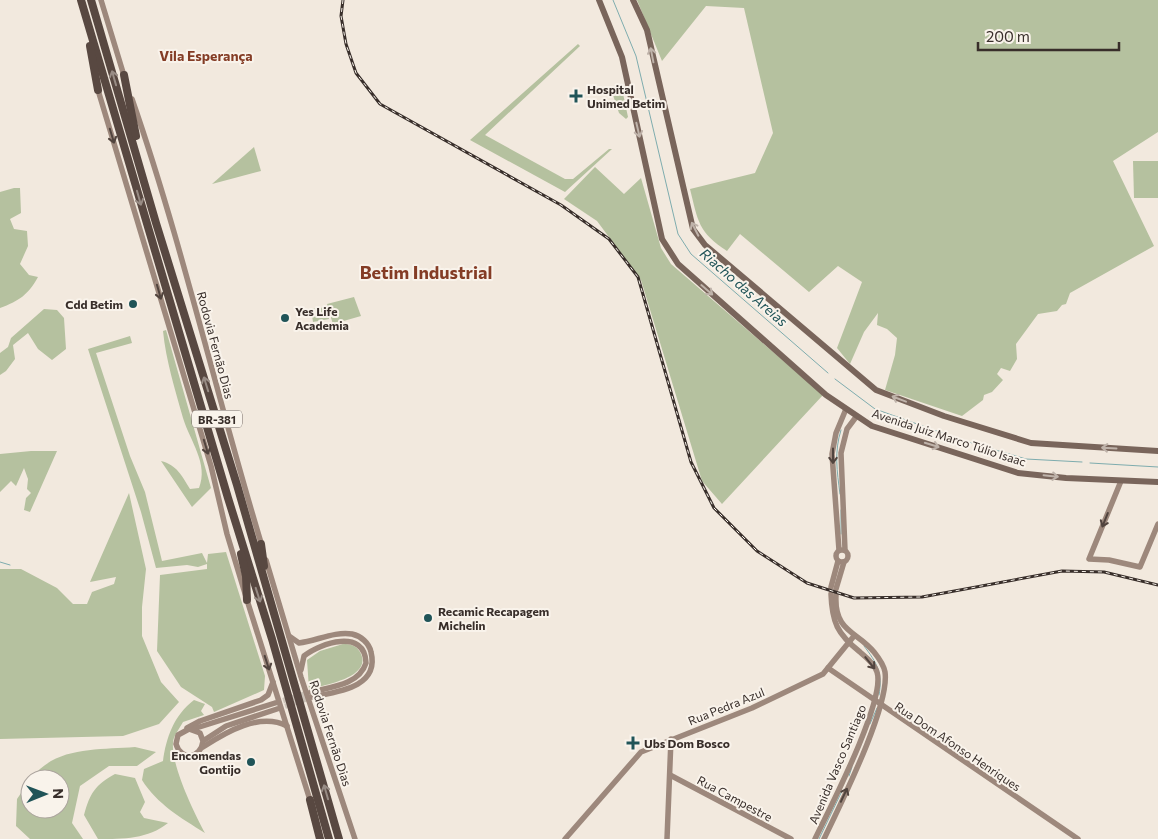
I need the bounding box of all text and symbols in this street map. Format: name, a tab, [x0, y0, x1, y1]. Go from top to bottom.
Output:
scale bar	[978, 20, 1119, 52]
text: 200 m	[986, 27, 1030, 45]
district label: Vila Esperança	[159, 47, 253, 64]
one-way arrow	[647, 47, 657, 63]
one-way arrow	[109, 70, 119, 86]
place label: Hospital Unimed Betim	[587, 82, 665, 110]
marker: Hospital Unimed Betim	[569, 89, 583, 103]
one-way arrow	[634, 122, 643, 138]
one-way arrow	[108, 128, 118, 144]
one-way arrow	[135, 189, 145, 205]
one-way arrow	[690, 222, 700, 237]
water label: Riacho das Areias	[697, 244, 791, 330]
district label: Betim Industrial	[360, 261, 492, 283]
one-way arrow	[154, 283, 164, 299]
one-way arrow	[700, 284, 713, 295]
street label: Rodovia Fernão Dias	[195, 290, 237, 400]
place label: Cdd Betim	[65, 297, 123, 311]
marker: Cdd Betim	[127, 298, 139, 310]
place label: Yes Life Academia	[295, 304, 349, 332]
marker: Yes Life Academia	[279, 312, 291, 324]
one-way arrow	[201, 377, 211, 393]
one-way arrow	[891, 394, 907, 403]
street label: Avenida Juiz Marco Túlio Isaac	[870, 405, 1028, 470]
road number: BR-381	[192, 410, 242, 428]
one-way arrow	[201, 439, 211, 455]
one-way arrow	[923, 441, 939, 451]
one-way arrow	[1102, 444, 1118, 453]
one-way arrow	[828, 447, 838, 463]
one-way arrow	[1042, 471, 1058, 481]
one-way arrow	[1100, 512, 1109, 527]
one-way arrow	[254, 586, 264, 602]
place label: Recamic Recapagem Michelin	[438, 604, 549, 632]
marker: Recamic Recapagem Michelin	[422, 612, 434, 624]
one-way arrow	[263, 654, 272, 670]
one-way arrow	[865, 656, 876, 669]
street label: Rodovia Fernão Dias	[307, 678, 355, 788]
street label: Rua Pedra Azul	[686, 684, 766, 728]
street label: Rua Dom Afonso Henriques	[892, 699, 1024, 793]
street label: Avenida Vasco Santiago	[805, 702, 869, 826]
marker: Ubs Dom Bosco	[626, 736, 640, 750]
place label: Ubs Dom Bosco	[644, 736, 730, 750]
place label: Encomendas Gontijo	[171, 748, 241, 776]
marker: Encomendas Gontijo	[245, 756, 257, 768]
north arrow	[20, 769, 70, 819]
street label: Rua Campestre	[695, 772, 775, 824]
one-way arrow	[320, 785, 330, 801]
text: N	[50, 788, 67, 799]
one-way arrow	[840, 788, 850, 803]

